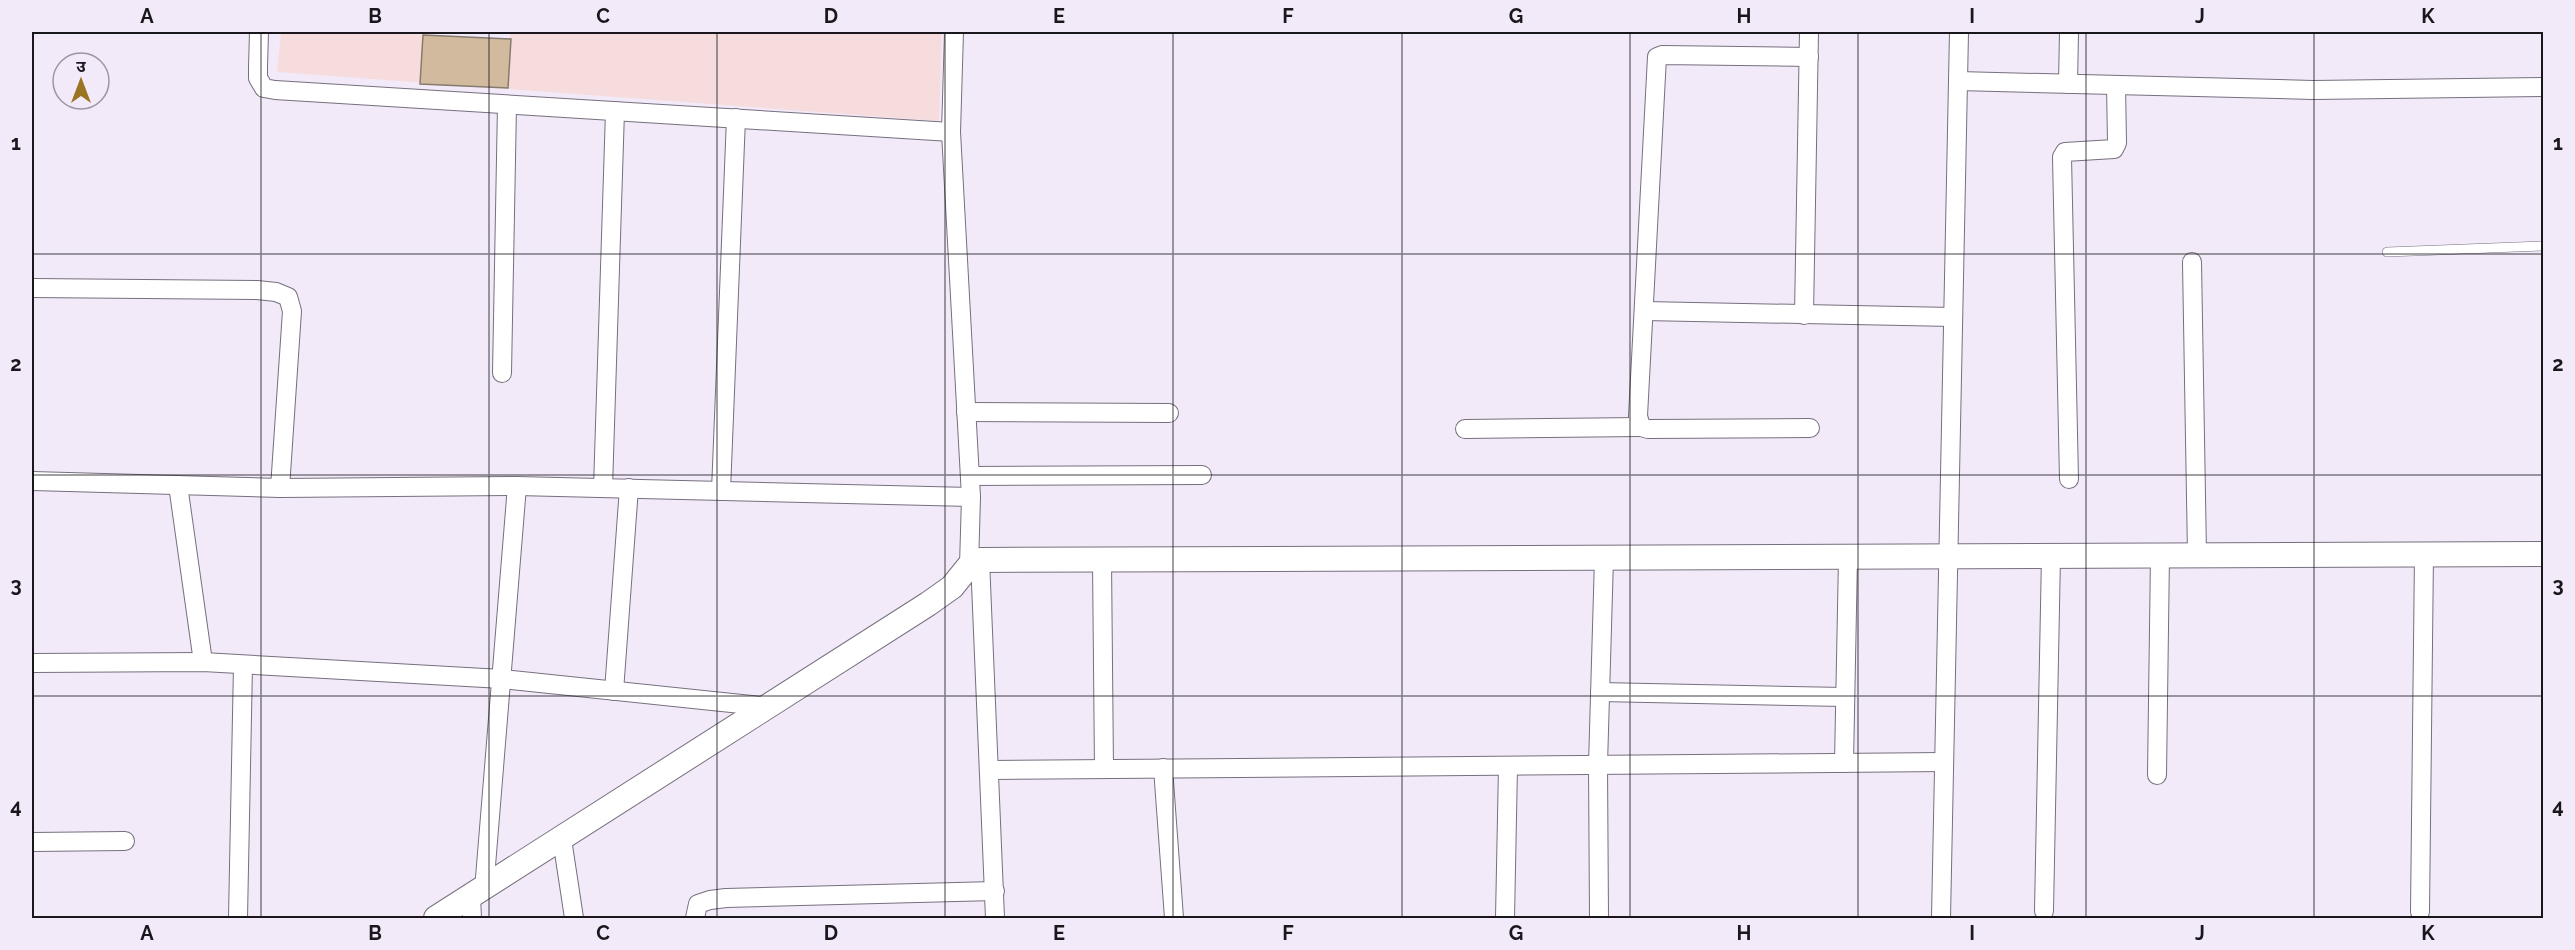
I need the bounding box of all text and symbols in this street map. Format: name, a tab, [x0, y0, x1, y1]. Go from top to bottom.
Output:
text: A	[140, 4, 154, 28]
text: B	[368, 4, 382, 28]
text: C	[596, 4, 610, 28]
text: D	[824, 4, 838, 28]
text: E	[1053, 4, 1065, 28]
text: F	[1282, 4, 1294, 28]
text: G	[1509, 4, 1523, 28]
text: H	[1737, 4, 1751, 28]
text: I	[1969, 4, 1975, 28]
text: J	[2195, 4, 2205, 28]
text: K	[2421, 4, 2435, 28]
north arrow	[51, 51, 111, 111]
text: उ	[76, 57, 86, 76]
text: 1	[11, 131, 21, 155]
text: 1	[2553, 131, 2563, 155]
text: 2	[10, 352, 22, 376]
text: 2	[2552, 352, 2564, 376]
text: 3	[10, 573, 22, 597]
text: 3	[2552, 573, 2564, 597]
text: 4	[10, 794, 22, 818]
text: 4	[2552, 794, 2564, 818]
text: A	[140, 921, 154, 945]
text: B	[368, 921, 382, 945]
text: C	[596, 921, 610, 945]
text: D	[824, 921, 838, 945]
text: E	[1053, 921, 1065, 945]
text: F	[1282, 921, 1294, 945]
text: G	[1509, 921, 1523, 945]
text: H	[1737, 921, 1751, 945]
text: I	[1969, 921, 1975, 945]
text: J	[2195, 921, 2205, 945]
text: K	[2421, 921, 2435, 945]

